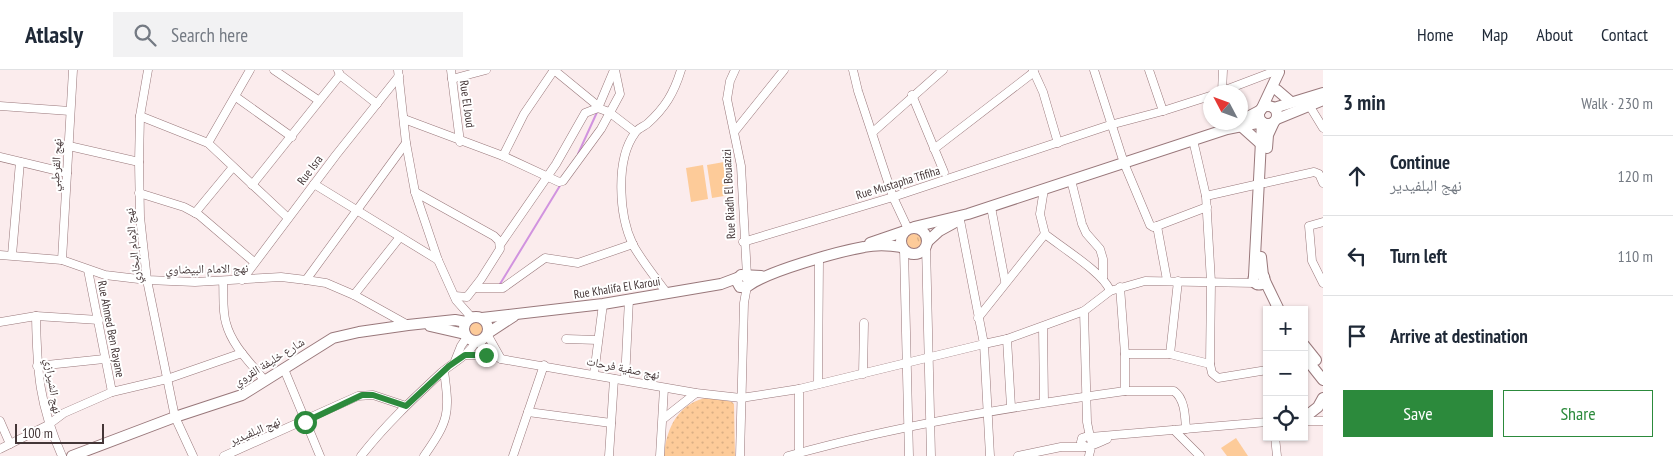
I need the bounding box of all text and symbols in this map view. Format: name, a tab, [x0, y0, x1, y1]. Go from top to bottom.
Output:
search box	[113, 12, 463, 57]
text: Atlasly	[25, 19, 83, 50]
icon: search	[131, 21, 159, 49]
text: Search here	[171, 23, 248, 47]
text: Home	[1417, 23, 1454, 46]
text: Map	[1482, 23, 1508, 46]
text: About	[1536, 23, 1573, 46]
text: Contact	[1601, 23, 1648, 46]
street label: Rue El Joud	[457, 79, 478, 128]
north arrow	[1203, 85, 1248, 130]
text: 3 min	[1343, 89, 1385, 116]
text: Walk · 230 m	[1581, 93, 1653, 113]
street label: نهج القرطبي	[47, 138, 67, 192]
street label: Rue Riadh El Bouazizi	[719, 149, 738, 239]
text: Continue	[1390, 150, 1450, 174]
street label: Rue Isra	[294, 152, 326, 188]
icon: ahead	[1343, 162, 1371, 190]
street label: Rue Mustapha Tfifiha	[854, 163, 942, 202]
text: 120 m	[1618, 166, 1653, 186]
text: نهج البلفيدير	[1390, 175, 1462, 195]
street label: نهج الإمام البخاري	[121, 207, 147, 285]
icon: left	[1343, 242, 1371, 270]
text: Turn left	[1390, 244, 1447, 268]
text: 110 m	[1618, 246, 1653, 266]
street label: نهج الامام البيضاوي	[165, 260, 249, 280]
street label: Rue Khalifa El Karoui	[573, 273, 661, 302]
street label: Rue Ahmed Ben Rayane	[95, 279, 128, 379]
map controls	[1263, 306, 1308, 441]
button: +	[1263, 306, 1308, 351]
icon: arrive	[1343, 322, 1371, 350]
text: Arrive at destination	[1390, 324, 1528, 348]
street label: شارع خليفة القروي	[231, 334, 309, 392]
route end	[475, 344, 498, 367]
button: −	[1263, 351, 1308, 396]
street label: نهج صفية فرحات	[585, 353, 661, 382]
street label: نهج الشيرازي	[39, 357, 65, 415]
button: Save	[1343, 390, 1493, 437]
button: Share	[1503, 390, 1653, 437]
button: locate	[1263, 396, 1308, 441]
route start	[294, 411, 317, 434]
street label: نهج البلفيدير	[226, 413, 283, 449]
scale bar	[15, 421, 104, 444]
text: 100 m	[22, 424, 53, 442]

